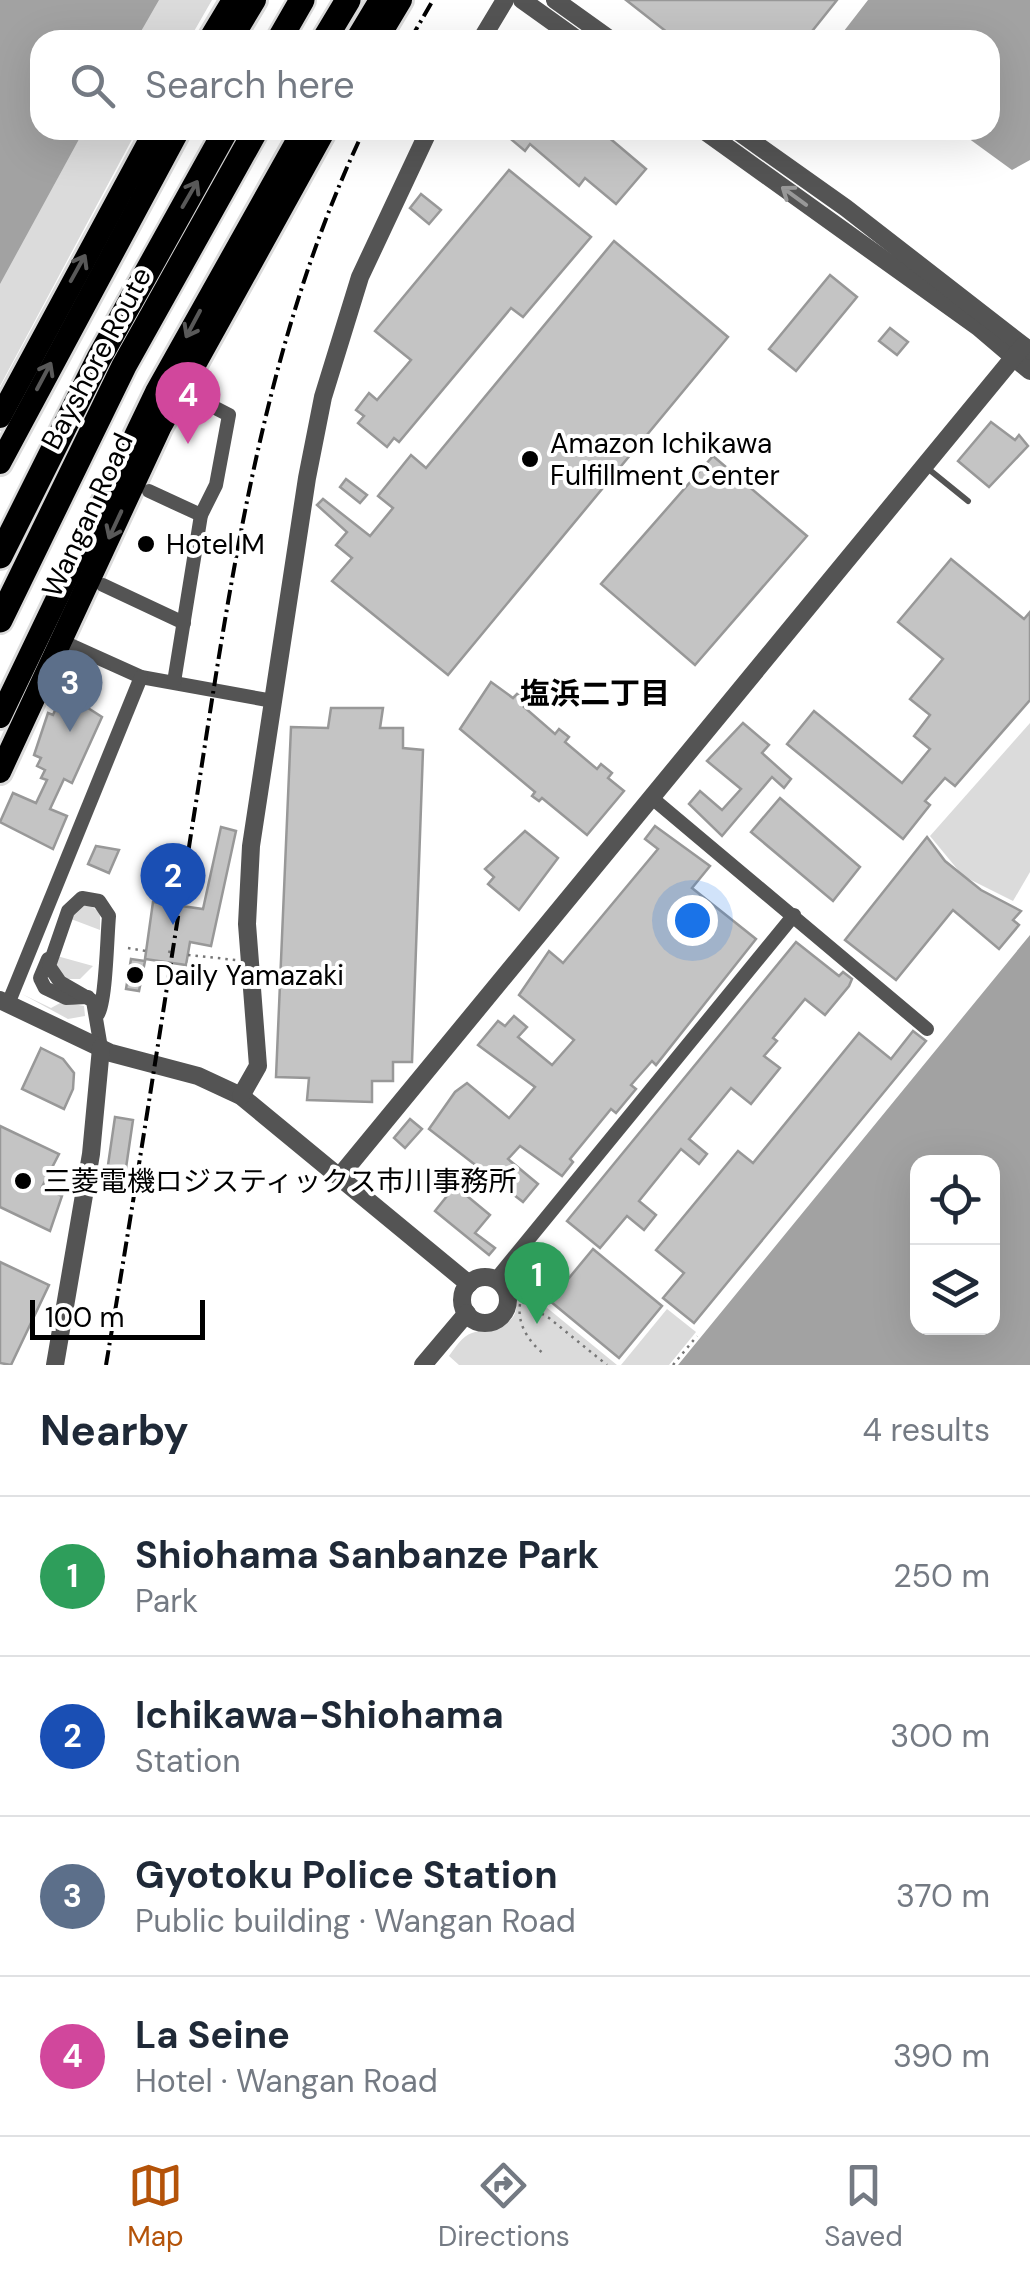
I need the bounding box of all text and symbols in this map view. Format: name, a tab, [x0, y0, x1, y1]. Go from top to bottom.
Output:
search box	[30, 30, 1000, 140]
icon: search	[65, 58, 120, 113]
text: Search here	[145, 60, 355, 110]
one-way arrow	[181, 179, 201, 209]
one-way arrow	[781, 186, 809, 207]
one-way arrow	[69, 254, 89, 284]
street label: Bayshore Route	[33, 261, 160, 456]
one-way arrow	[182, 309, 202, 339]
one-way arrow	[35, 361, 54, 391]
pin: 4	[156, 362, 220, 444]
place label: Amazon Ichikawa Fulfillment Center	[550, 425, 780, 494]
street label: Wangan Road	[33, 427, 142, 603]
marker: Amazon Ichikawa Fulfillment Center	[519, 448, 541, 470]
one-way arrow	[105, 509, 123, 540]
place label: Hotel M	[166, 526, 265, 563]
marker: Hotel M	[135, 533, 157, 555]
pin: 3	[38, 650, 102, 732]
district label: 塩浜二丁目	[520, 674, 670, 713]
pin: 2	[140, 842, 206, 925]
your location	[667, 895, 718, 946]
place label: Daily Yamazaki	[155, 957, 344, 994]
marker: Daily Yamazaki	[124, 964, 146, 986]
map controls	[910, 1155, 1000, 1335]
button: locate	[910, 1155, 1000, 1245]
place label: 三菱電機ロジスティックス市川事務所	[43, 1163, 516, 1200]
marker: 三菱電機ロジスティックス市川事務所	[12, 1170, 34, 1192]
pin: 1	[504, 1242, 570, 1324]
button: layers	[910, 1245, 1000, 1335]
scale bar	[30, 1295, 205, 1340]
text: 100 m	[45, 1299, 124, 1336]
text: Nearby	[40, 1403, 189, 1458]
text: 4 results	[863, 1409, 990, 1451]
text: Shiohama Sanbanze Park	[135, 1530, 599, 1580]
text: 1	[67, 1555, 78, 1597]
text: 250 m	[893, 1555, 990, 1597]
text: Park	[135, 1580, 198, 1622]
text: Ichikawa-Shiohama	[135, 1690, 504, 1740]
text: 2	[63, 1715, 82, 1757]
text: 300 m	[890, 1715, 990, 1757]
text: Station	[135, 1740, 241, 1782]
text: Gyotoku Police Station	[135, 1850, 558, 1900]
text: 3	[63, 1875, 82, 1917]
text: 370 m	[896, 1875, 990, 1917]
text: Public building · Wangan Road	[135, 1900, 576, 1942]
text: La Seine	[135, 2010, 290, 2060]
text: 4	[62, 2035, 83, 2077]
text: 390 m	[893, 2035, 990, 2077]
text: Hotel · Wangan Road	[135, 2060, 438, 2102]
tab: Map	[127, 2158, 184, 2255]
tab: Directions	[438, 2158, 570, 2255]
tab: Saved	[824, 2158, 903, 2255]

